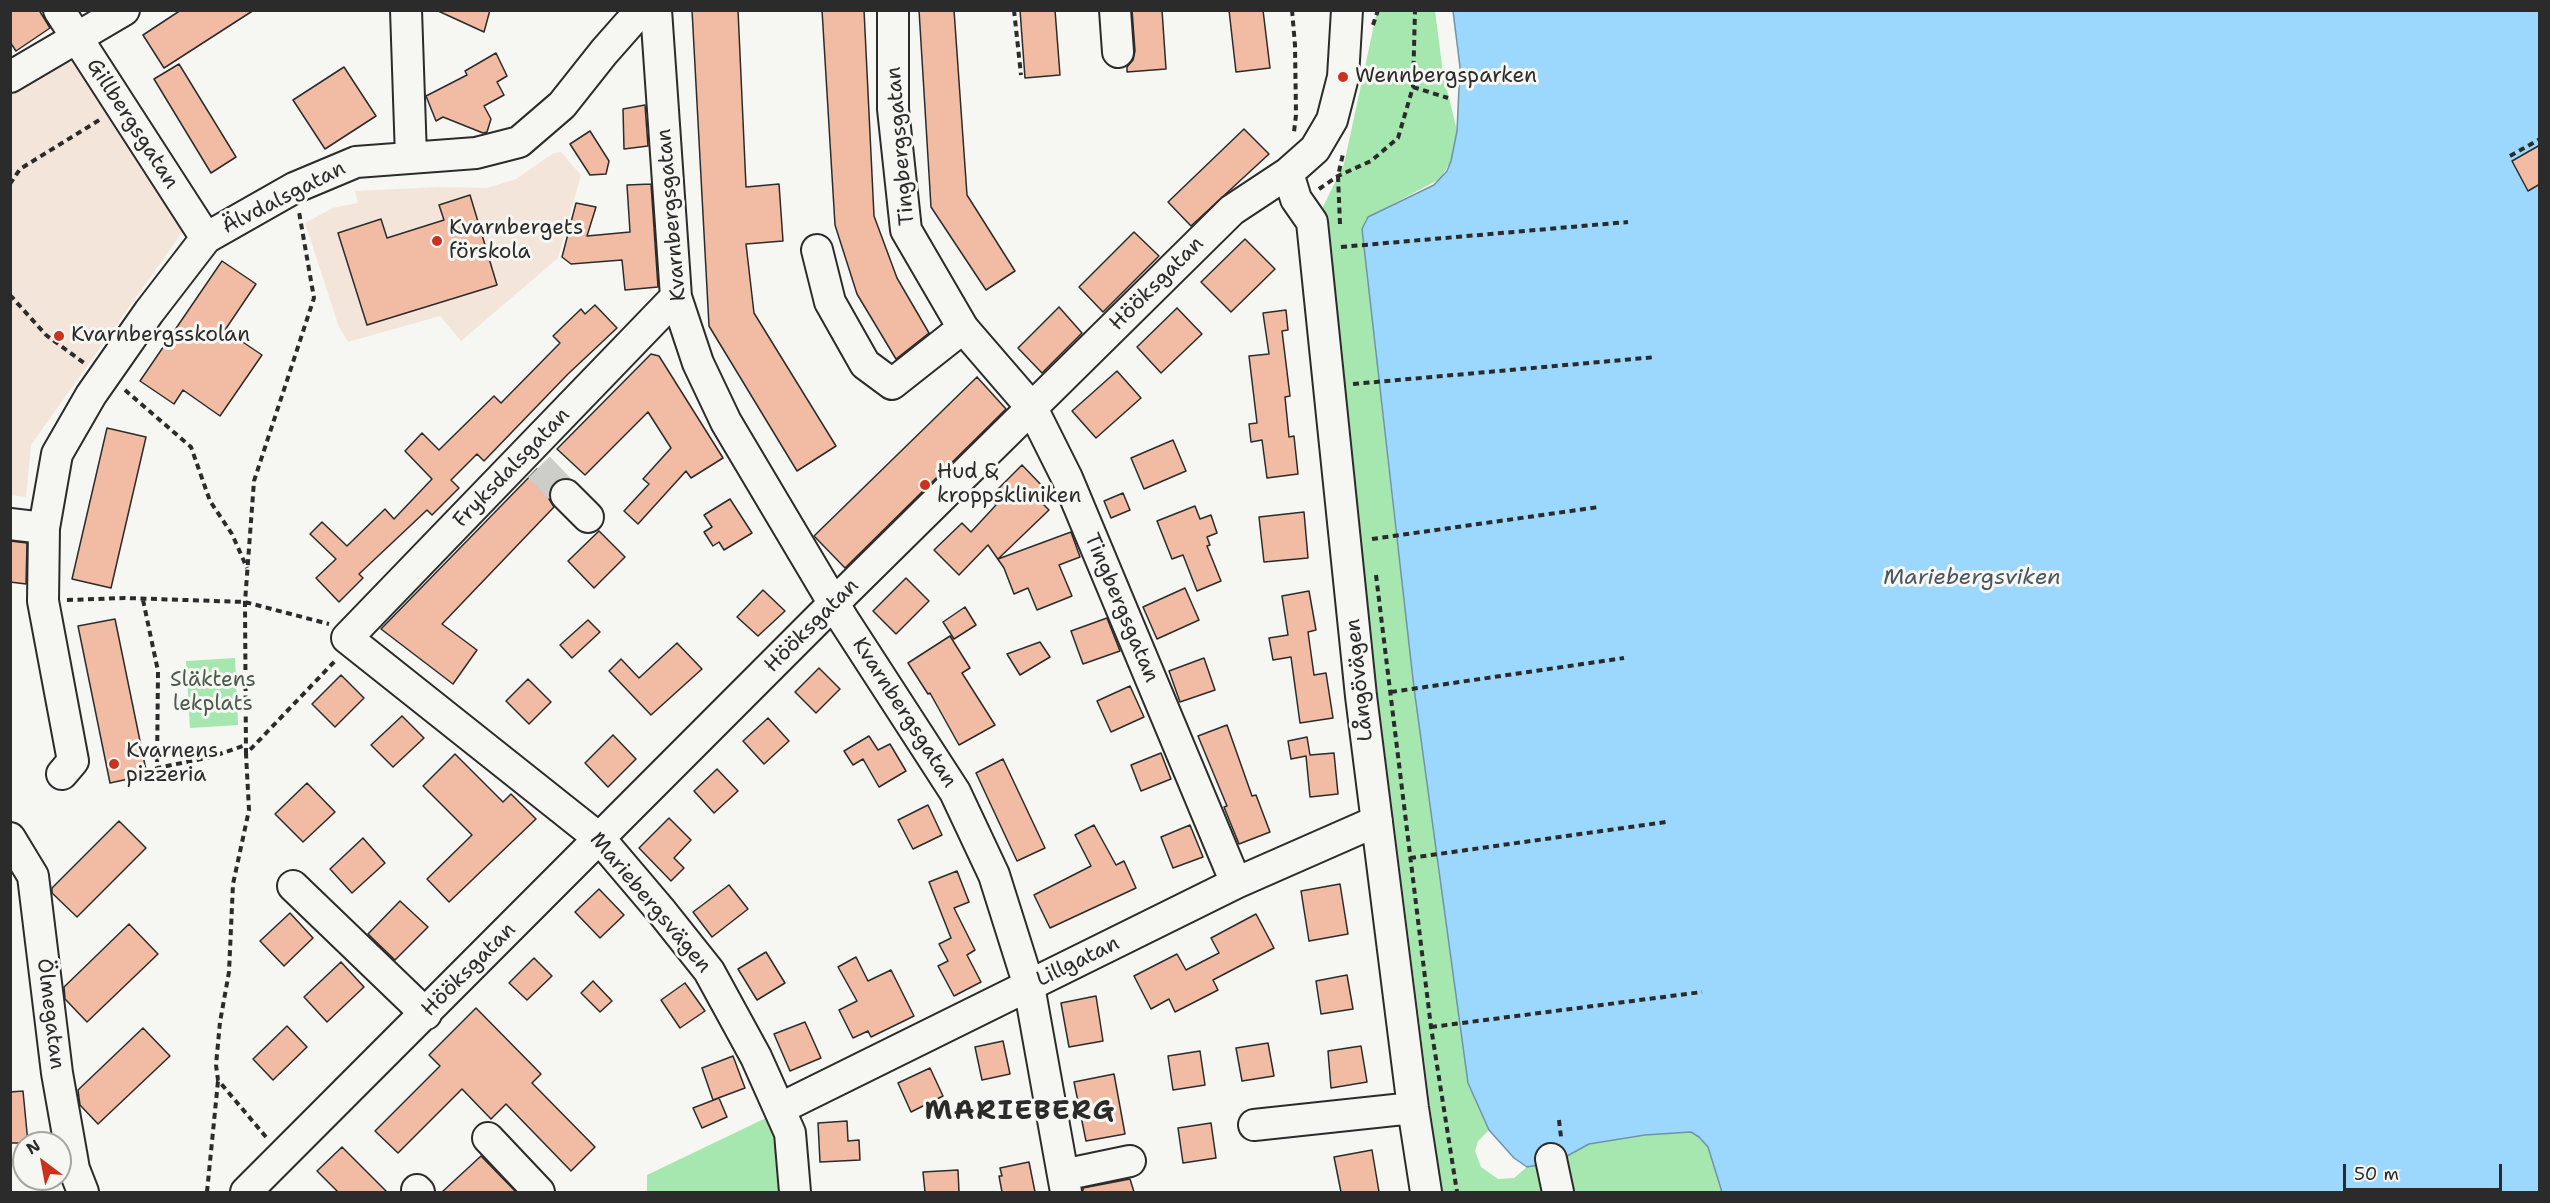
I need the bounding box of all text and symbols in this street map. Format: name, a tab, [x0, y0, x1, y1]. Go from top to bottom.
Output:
street label: Gillbergsgatan	[81, 54, 183, 194]
place label: Wennbergsparken	[1355, 64, 1537, 90]
street label: Tingbergsgatan	[881, 65, 921, 227]
marker: Wennbergsparken	[1336, 70, 1350, 84]
street label: Kvarnbergsgatan	[652, 128, 692, 302]
street label: Älvdalsgatan	[218, 156, 350, 240]
place label: Kvarnbergets förskola	[449, 216, 583, 266]
street label: Hööksgatan	[1105, 232, 1209, 336]
marker: Kvarnbergets förskola	[430, 234, 444, 248]
place label: Kvarnbergsskolan	[71, 323, 250, 349]
marker: Kvarnbergsskolan	[52, 329, 66, 343]
street label: Fryksdalsgatan	[448, 403, 576, 533]
place label: Hud & kroppskliniken	[937, 460, 1081, 510]
marker: Hud & kroppskliniken	[918, 478, 932, 492]
street label: Tingbergsgatan	[1078, 530, 1164, 686]
water label: Mariebergsviken	[1883, 565, 2061, 591]
street label: Hööksgatan	[760, 574, 864, 678]
street label: Långövägen	[1341, 617, 1379, 743]
street label: Kvarnbergsgatan	[846, 633, 962, 793]
park label: Släktens lekplats	[170, 668, 256, 718]
place label: Kvarnens pizzeria	[126, 739, 218, 789]
marker: Kvarnens pizzeria	[107, 757, 121, 771]
street label: Mariebergsvägen	[584, 828, 716, 978]
street label: Hööksgatan	[417, 918, 521, 1022]
street label: Lillgatan	[1032, 931, 1124, 993]
street label: Ölmegatan	[31, 957, 69, 1071]
district label: MARIEBERG	[924, 1096, 1116, 1128]
north arrow	[12, 1131, 72, 1191]
text: N	[22, 1135, 44, 1159]
scale bar	[2346, 1152, 2505, 1190]
text: 50 m	[2354, 1162, 2399, 1186]

